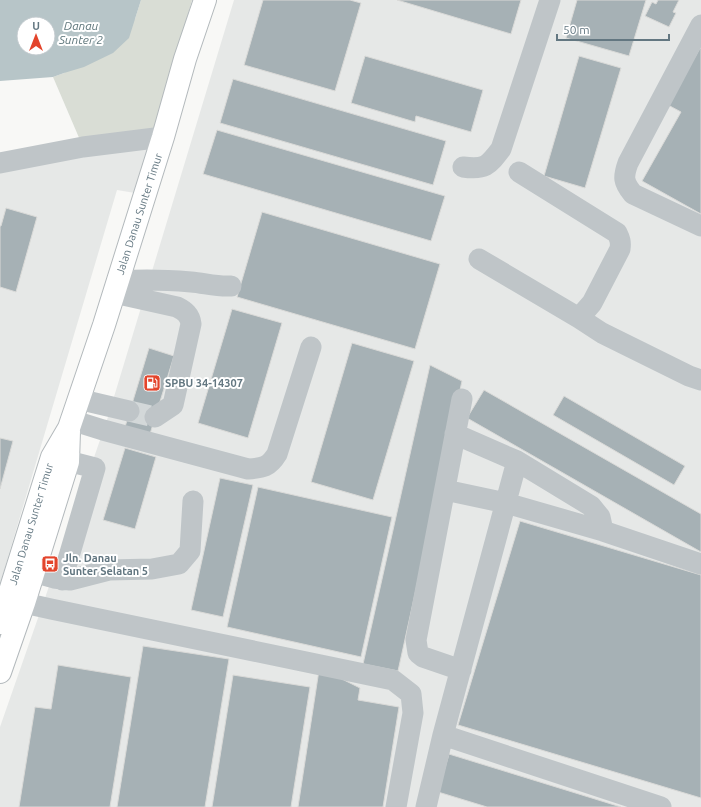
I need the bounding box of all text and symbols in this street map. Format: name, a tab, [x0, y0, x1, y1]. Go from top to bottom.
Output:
north arrow	[16, 16, 56, 56]
scale bar	[557, 16, 669, 42]
water label: Danau Sunter 2	[58, 19, 103, 46]
text: U	[32, 20, 40, 32]
text: 50 m	[563, 23, 590, 36]
street label: Jalan Danau Sunter Timur	[114, 151, 165, 276]
fuel station icon: SPBU 34-14307	[142, 373, 162, 393]
place label: SPBU 34-14307	[165, 377, 243, 389]
street label: Jalan Danau Sunter Timur	[7, 461, 56, 586]
place label: Jln. Danau Sunter Selatan 5	[63, 552, 148, 577]
bus stop icon: Jln. Danau Sunter Selatan 5	[40, 554, 60, 574]

